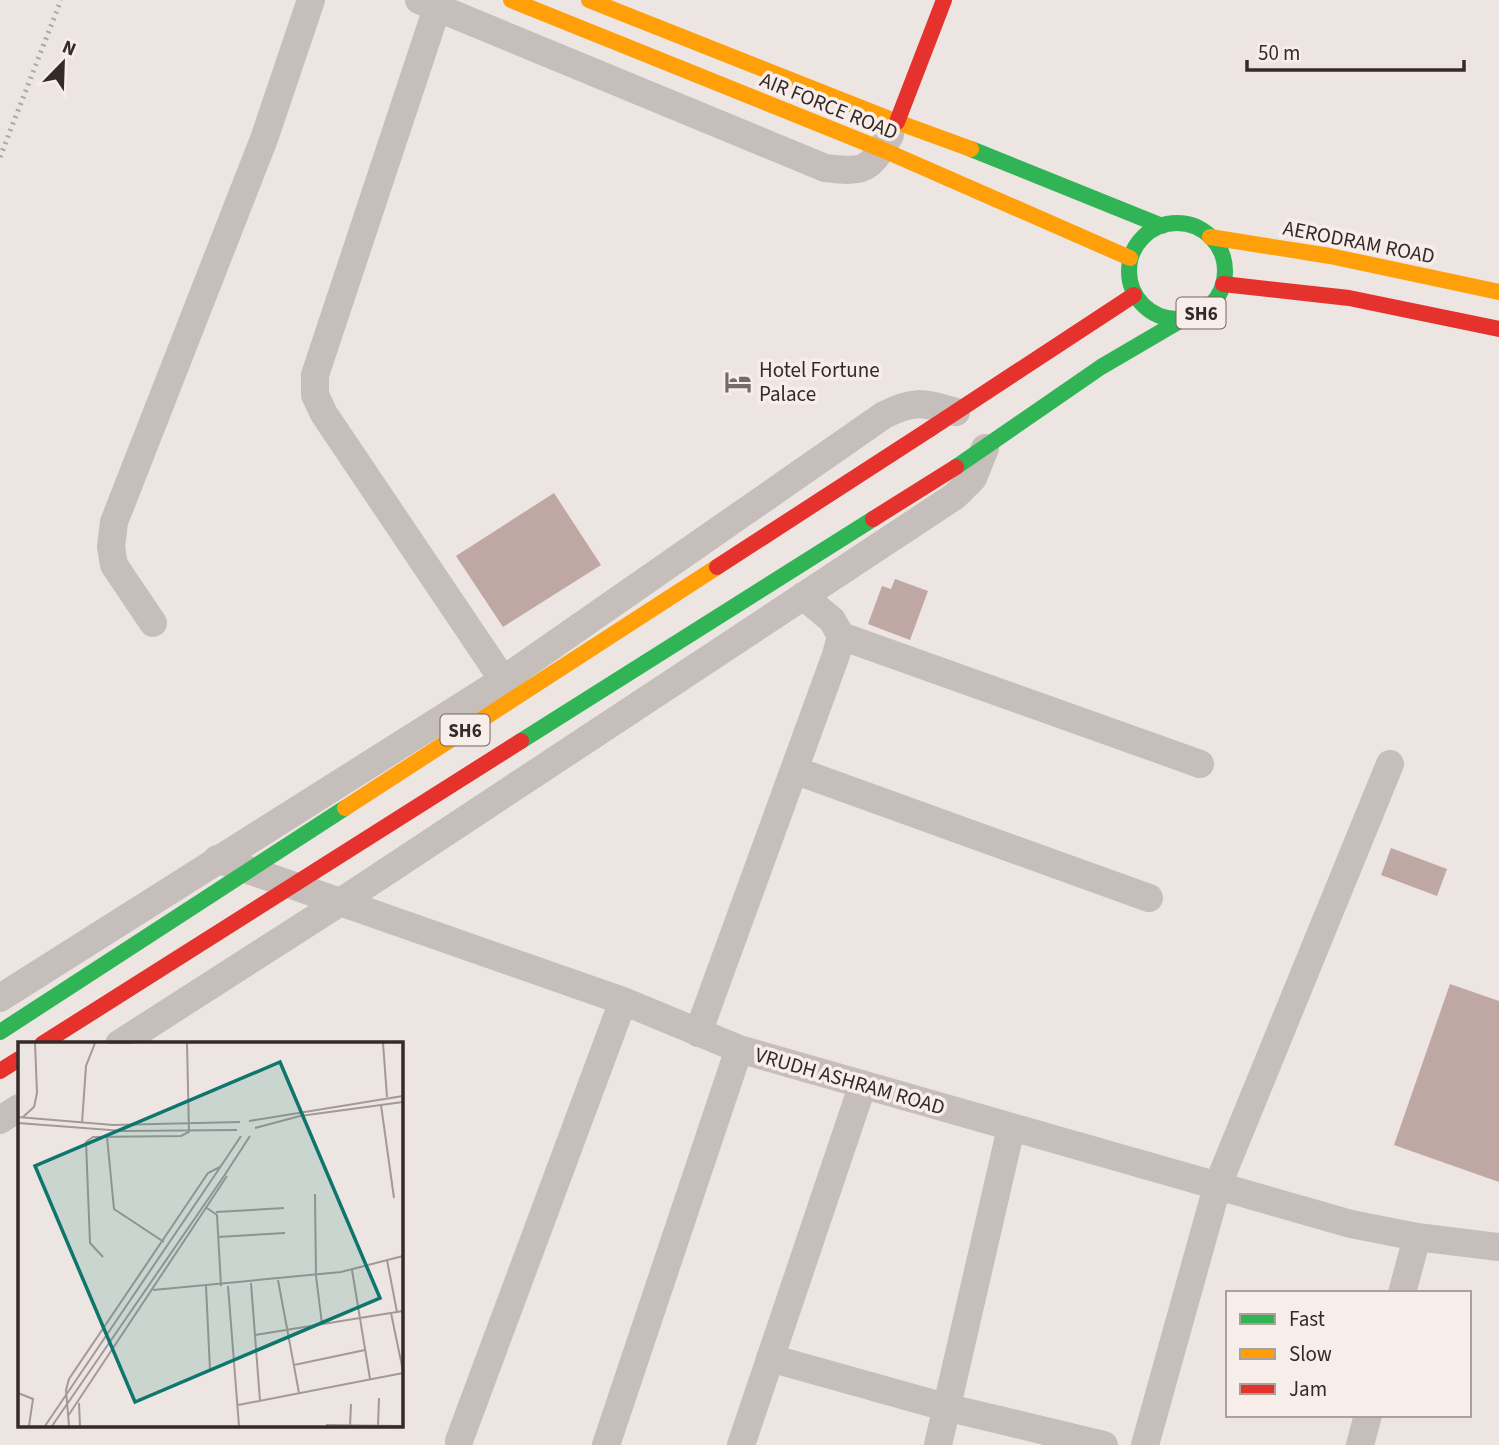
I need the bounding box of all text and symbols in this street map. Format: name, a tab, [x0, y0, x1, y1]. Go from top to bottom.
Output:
north arrow	[28, 28, 98, 98]
scale bar	[1247, 28, 1464, 72]
text: N	[58, 34, 80, 64]
text: 50 m	[1258, 38, 1300, 68]
street label: AIR FORCE ROAD	[756, 65, 902, 147]
street label: AERODRAM ROAD	[1281, 213, 1437, 271]
road number: SH6	[1176, 298, 1226, 328]
place label: Hotel Fortune Palace	[759, 355, 880, 409]
hotel icon: Hotel Fortune Palace	[723, 367, 753, 397]
road number: SH6	[440, 715, 490, 746]
street label: VRUDH ASHRAM ROAD	[752, 1040, 948, 1122]
inset map	[18, 1042, 402, 1428]
legend	[1226, 1291, 1471, 1417]
text: Fast	[1289, 1304, 1325, 1334]
text: Slow	[1289, 1339, 1332, 1369]
text: Jam	[1289, 1374, 1327, 1404]

